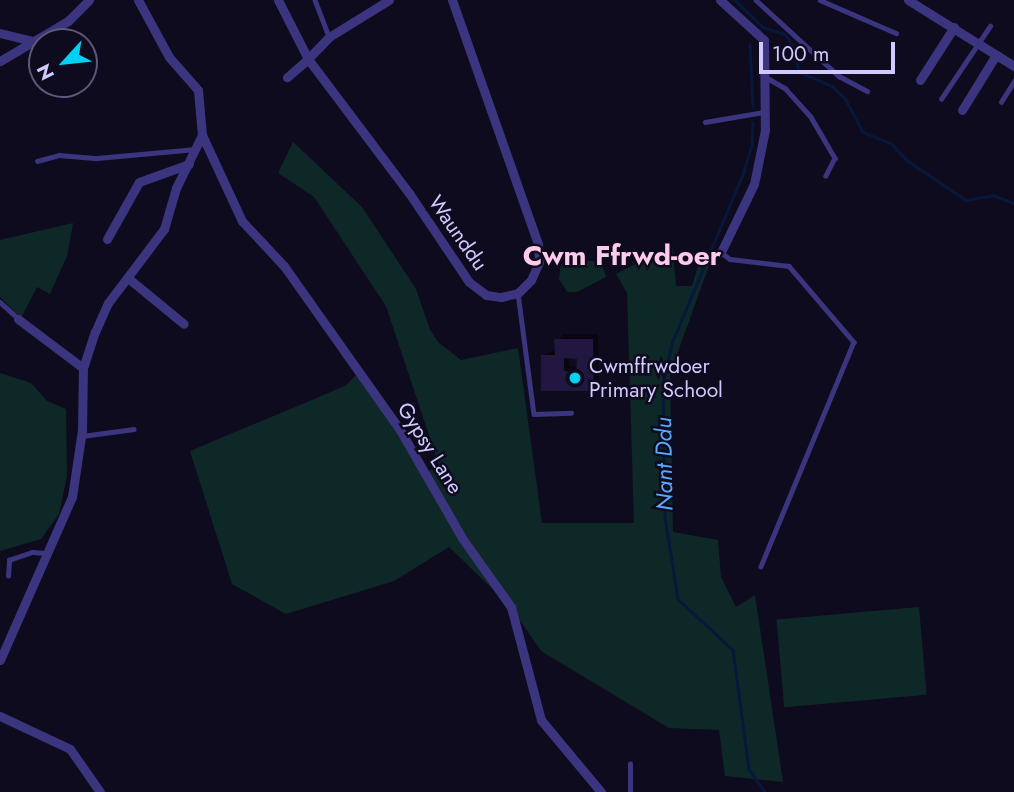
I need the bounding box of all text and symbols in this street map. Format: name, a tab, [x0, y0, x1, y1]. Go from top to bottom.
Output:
north arrow	[28, 28, 98, 98]
scale bar	[762, 28, 898, 72]
text: 100 m	[772, 39, 829, 69]
text: N	[30, 59, 61, 85]
street label: Waunddu	[423, 191, 493, 275]
district label: Cwm Ffrwd-oer	[523, 239, 721, 273]
place label: Cwmffrwdoer Primary School	[589, 353, 723, 403]
marker: Cwmffrwdoer Primary School	[567, 370, 583, 386]
street label: Gypsy Lane	[392, 398, 468, 498]
water label: Nant Ddu	[649, 417, 679, 511]

